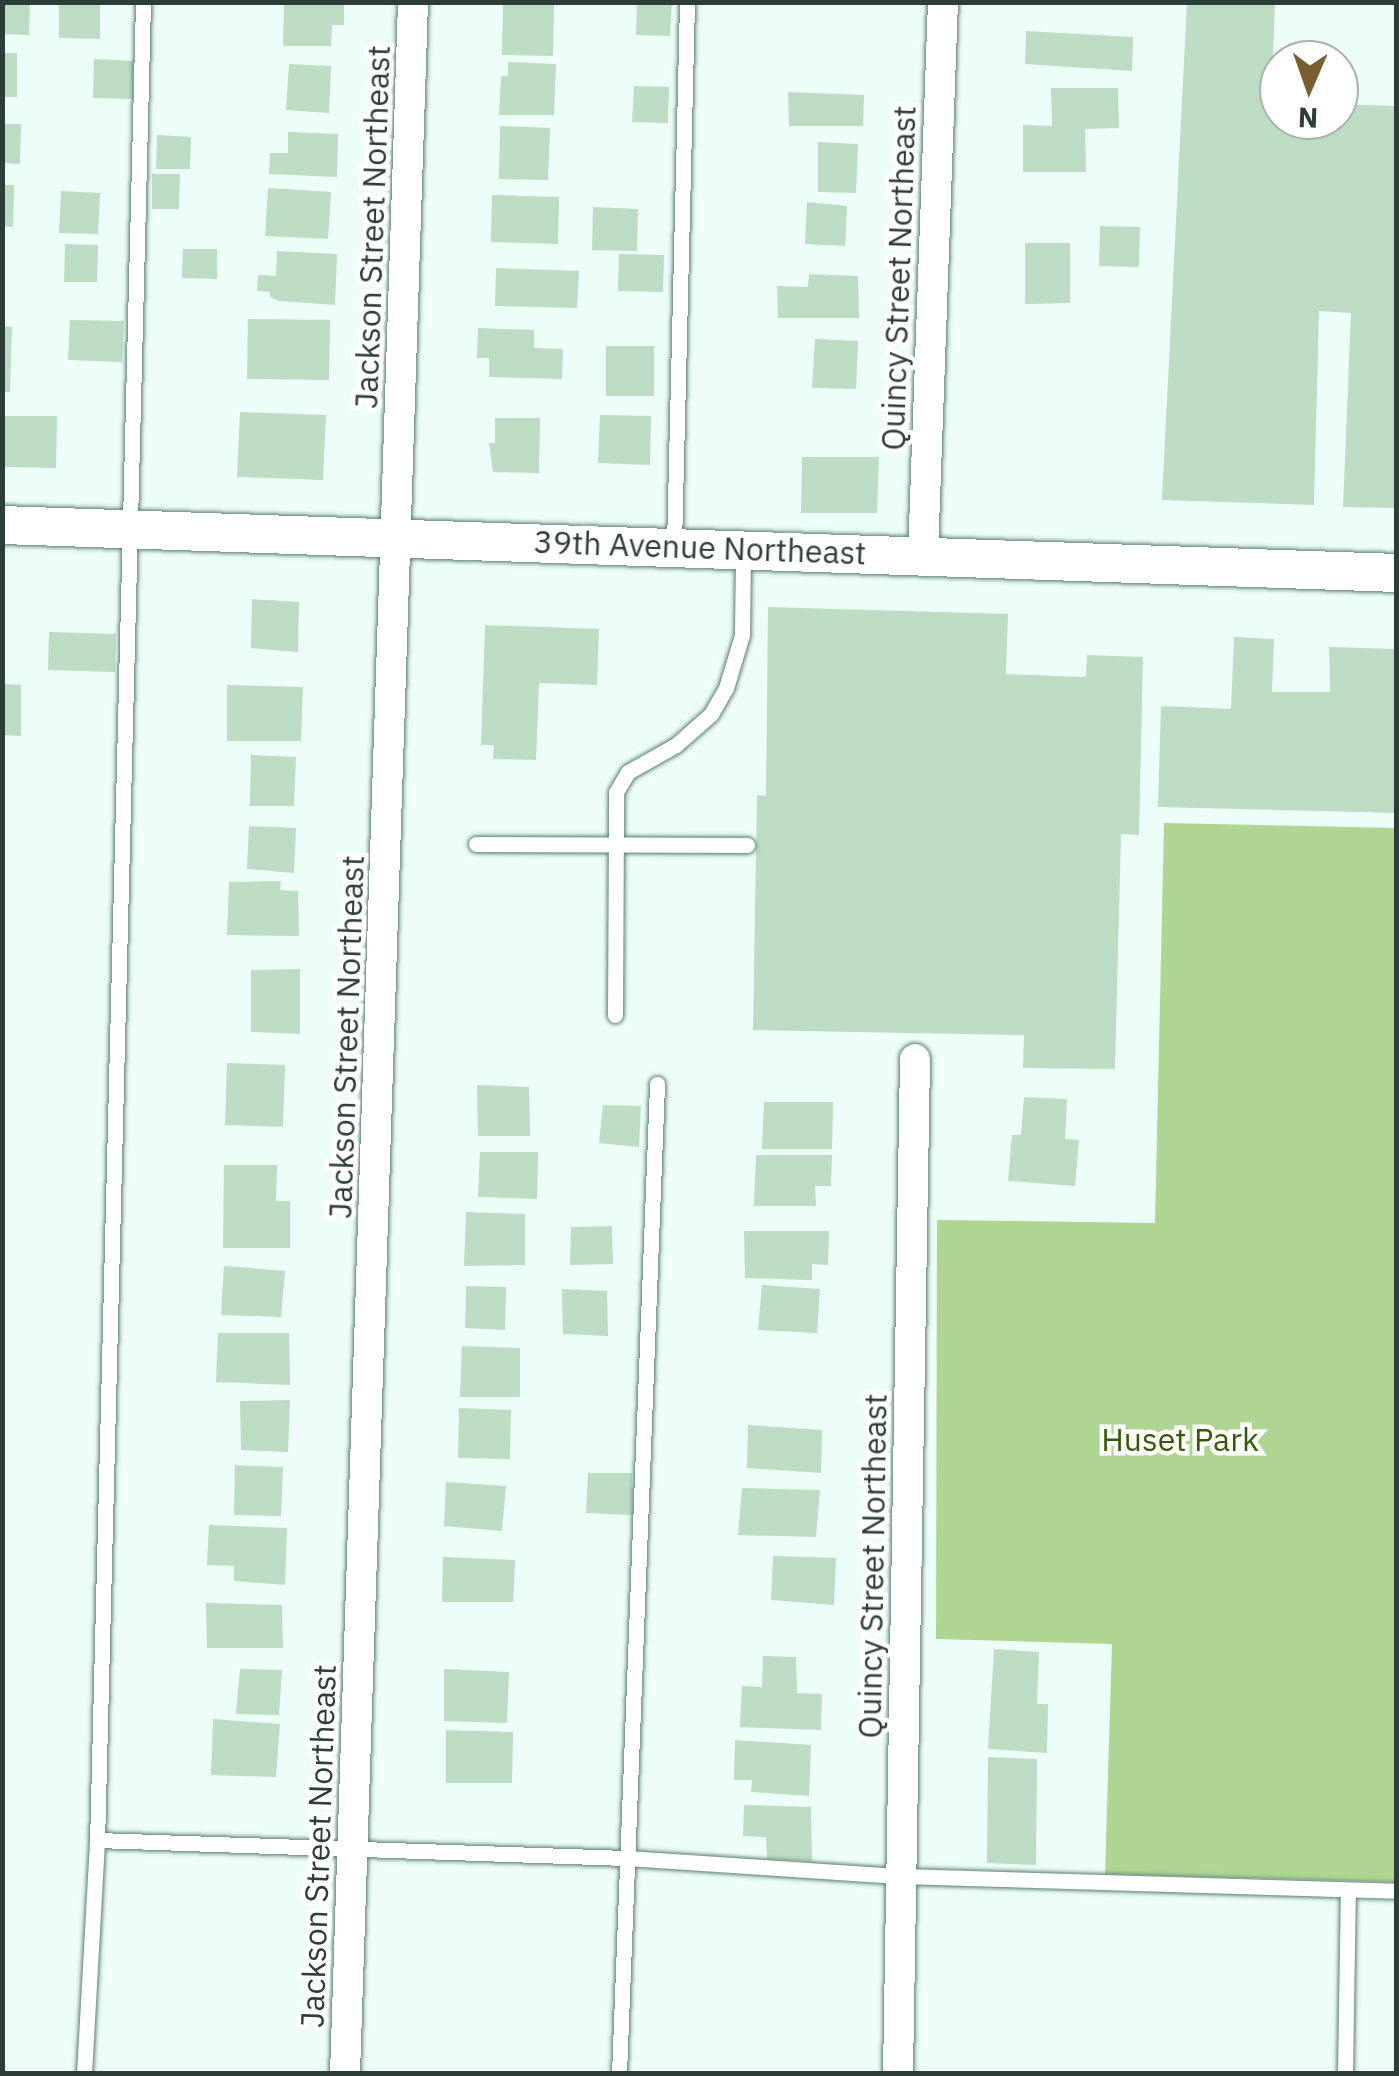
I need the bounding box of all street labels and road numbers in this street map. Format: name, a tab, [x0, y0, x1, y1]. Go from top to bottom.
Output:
street label: Jackson Street Northeast	[346, 45, 398, 409]
street label: Quincy Street Northeast	[873, 105, 923, 451]
street label: 39th Avenue Northeast	[533, 522, 867, 572]
street label: Jackson Street Northeast	[320, 855, 372, 1219]
street label: Quincy Street Northeast	[850, 1393, 894, 1739]
street label: Jackson Street Northeast	[292, 1664, 344, 2028]

